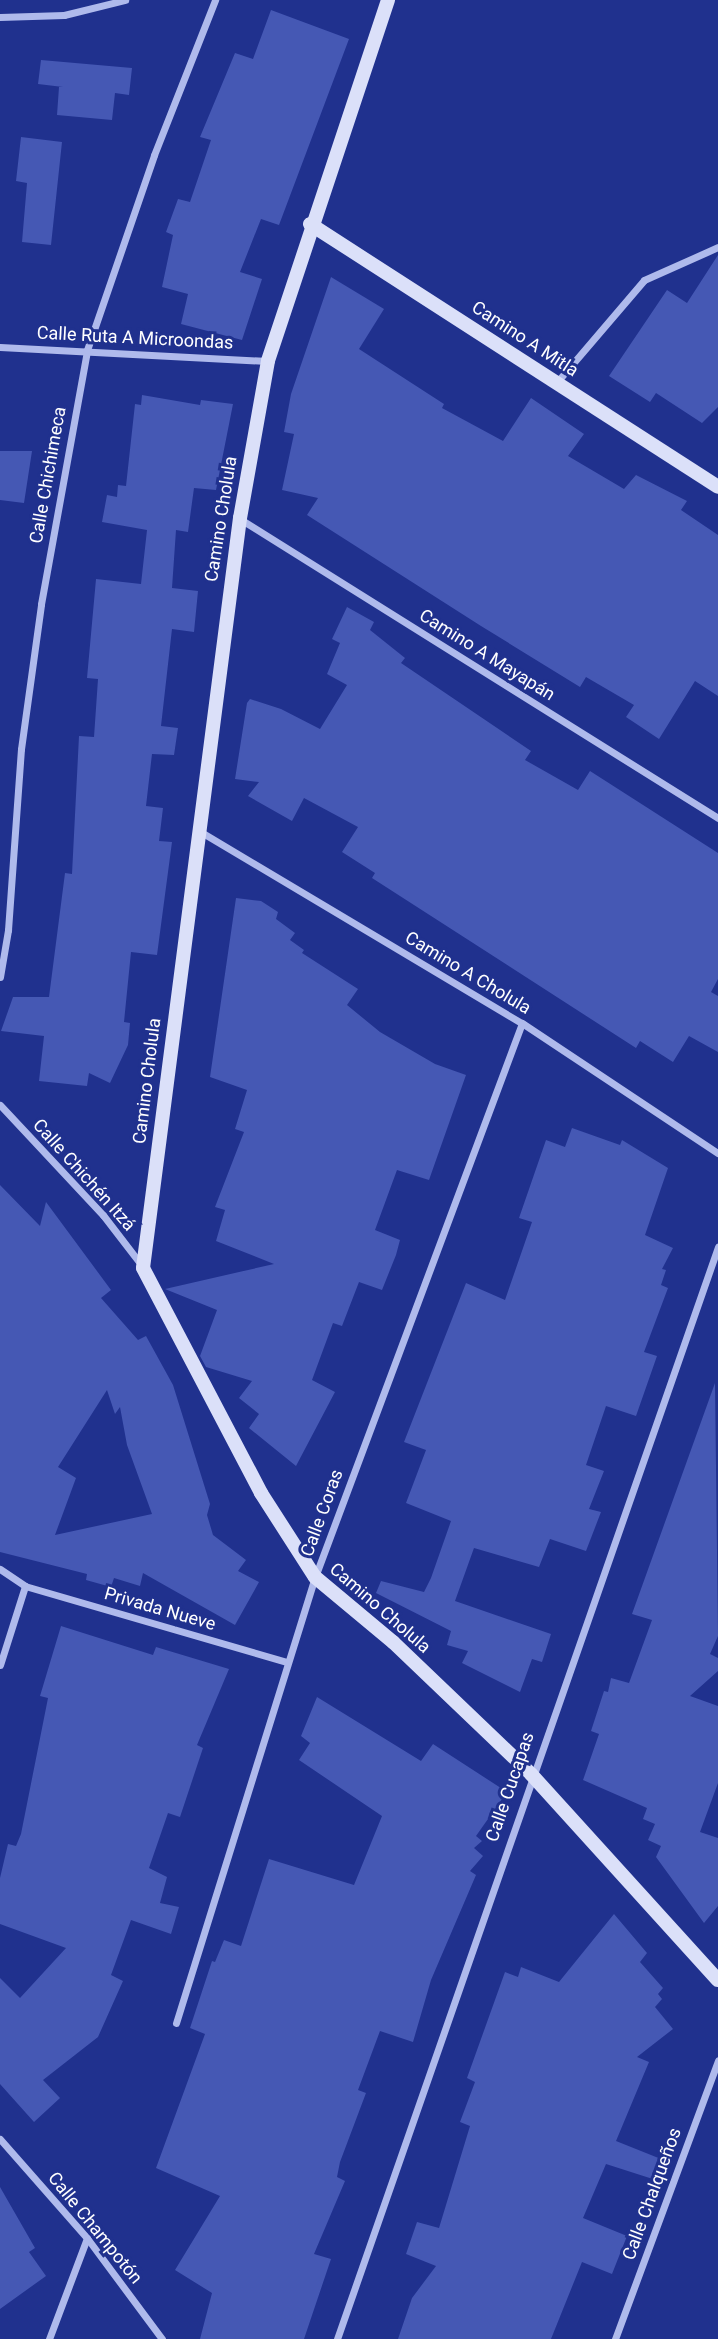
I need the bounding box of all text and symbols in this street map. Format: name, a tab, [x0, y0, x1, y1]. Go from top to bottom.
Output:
street label: Camino A Mitla	[468, 297, 582, 381]
street label: Calle Ruta A Microondas	[36, 322, 234, 354]
street label: Calle Chichimeca	[25, 405, 71, 545]
street label: Camino Cholula	[200, 455, 242, 583]
street label: Camino A Mayapán	[415, 605, 559, 705]
street label: Camino A Cholula	[401, 927, 535, 1019]
street label: Camino Cholula	[129, 1017, 165, 1145]
street label: Calle Chichén Itzá	[28, 1115, 140, 1235]
street label: Calle Coras	[296, 1467, 348, 1559]
street label: Camino Cholula	[325, 1558, 435, 1658]
street label: Privada Nueve	[102, 1583, 218, 1635]
street label: Calle Cucapas	[481, 1729, 539, 1845]
street label: Calle Chalqueños	[618, 2125, 686, 2263]
street label: Calle Champotón	[43, 2168, 147, 2288]

